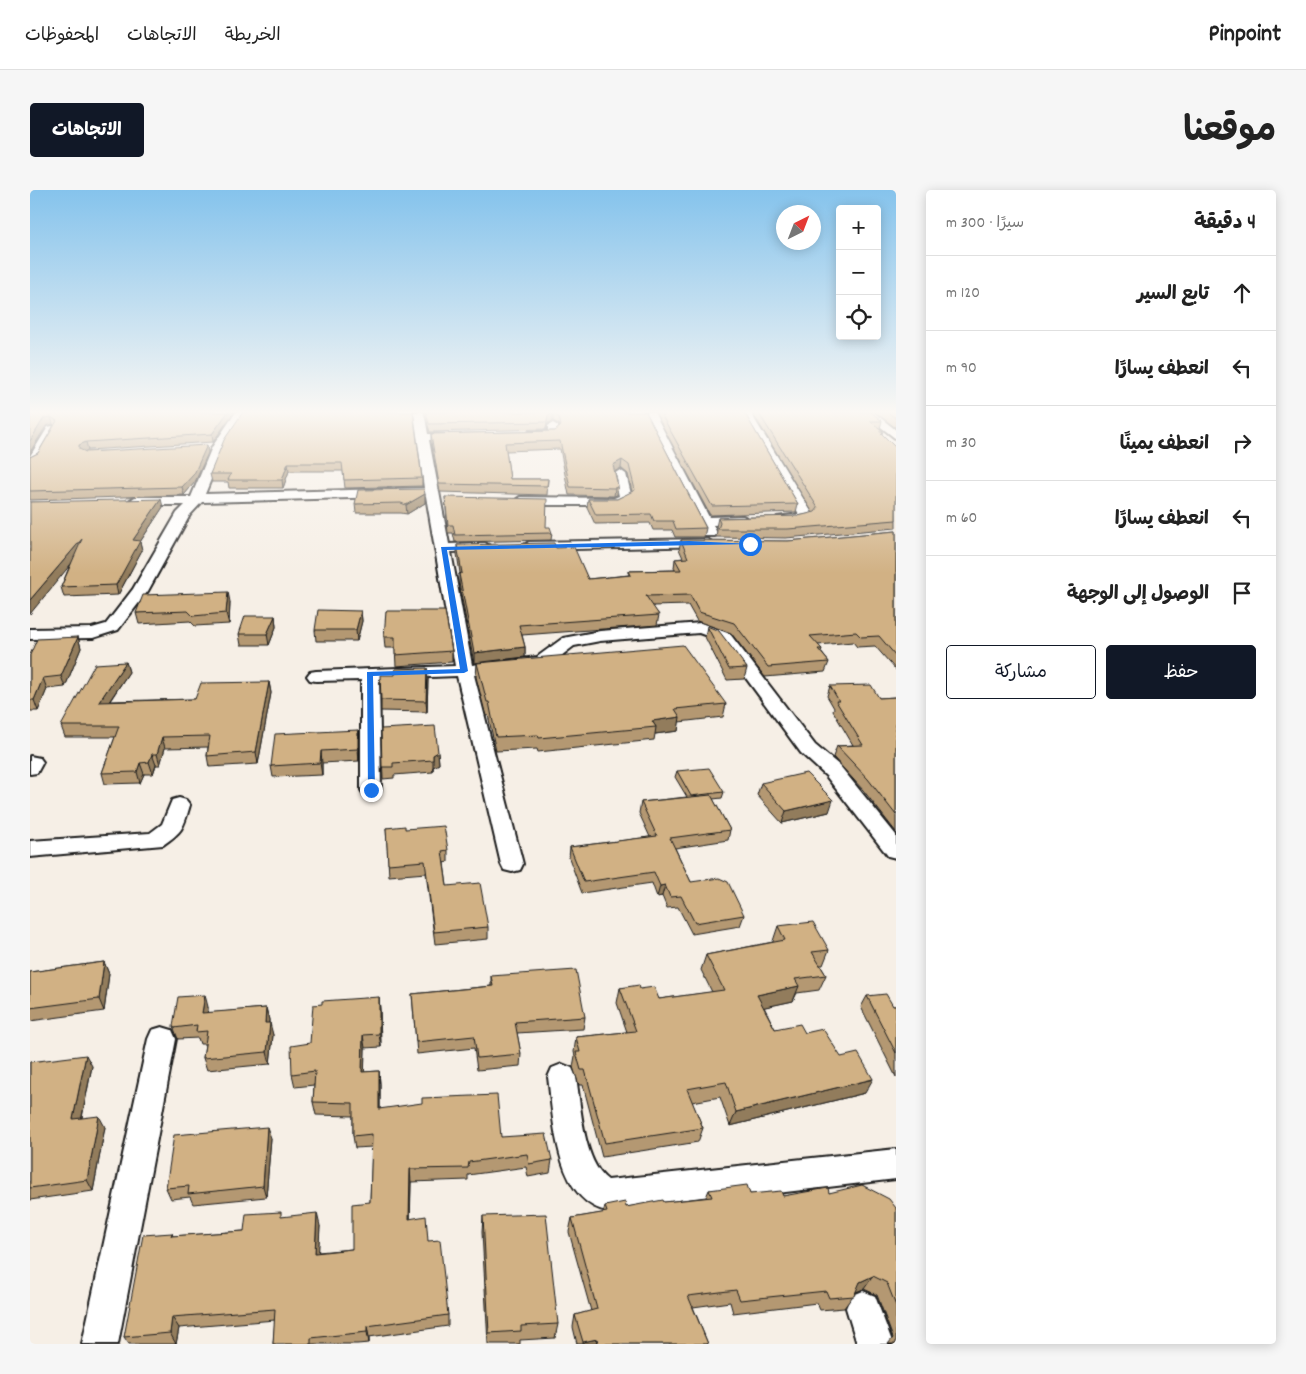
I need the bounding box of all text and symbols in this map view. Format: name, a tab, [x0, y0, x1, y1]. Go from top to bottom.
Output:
text: Pinpoint	[1209, 18, 1281, 52]
text: المحفوظات	[25, 24, 99, 49]
text: الاتجاهات	[127, 24, 197, 49]
text: الخريطة	[225, 24, 281, 49]
button: الاتجاهات	[30, 103, 144, 157]
text: موقعنا	[1183, 108, 1276, 158]
north arrow	[776, 205, 821, 250]
map controls	[836, 205, 881, 340]
button: +	[836, 205, 881, 250]
text: 4 دقيقة	[1194, 209, 1256, 239]
text: سيرًا · 300 m	[946, 212, 1024, 235]
button: −	[836, 250, 881, 295]
icon: ahead	[1228, 279, 1256, 307]
text: 120 m	[946, 282, 980, 305]
text: تابع السير	[1137, 282, 1209, 309]
button: locate	[836, 295, 881, 340]
icon: left	[1228, 354, 1256, 382]
text: 90 m	[946, 357, 977, 380]
text: انعطف يسارًا	[1115, 357, 1209, 384]
icon: right	[1228, 429, 1256, 457]
text: 30 m	[946, 432, 977, 455]
text: انعطف يمينًا	[1120, 432, 1209, 459]
icon: left	[1228, 504, 1256, 532]
text: 60 m	[946, 507, 977, 530]
text: انعطف يسارًا	[1115, 507, 1209, 534]
route start	[739, 533, 762, 556]
icon: arrive	[1228, 579, 1256, 607]
text: الوصول إلى الوجهة	[1067, 582, 1209, 609]
button: مشاركة	[946, 645, 1096, 699]
button: حفظ	[1106, 645, 1256, 699]
route end	[360, 779, 383, 802]

